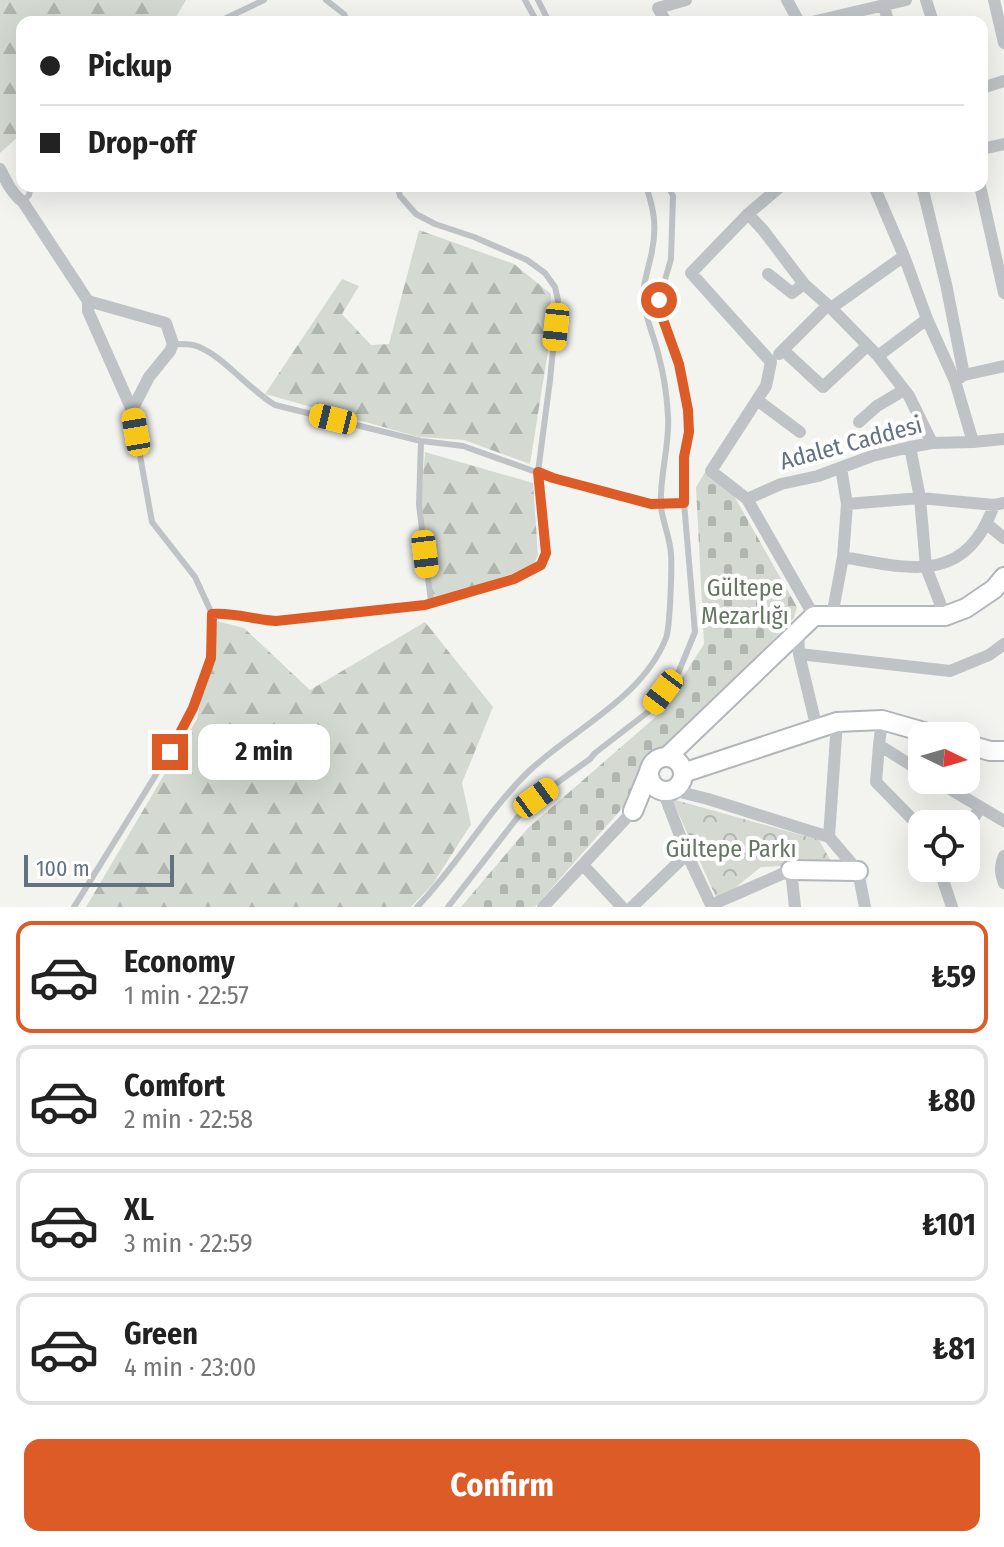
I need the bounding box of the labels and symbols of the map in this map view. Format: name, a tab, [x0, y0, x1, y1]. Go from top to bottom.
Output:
route start	[641, 282, 677, 318]
car	[542, 302, 570, 352]
car	[307, 402, 359, 436]
car	[120, 406, 152, 458]
street label: Adalet Caddesi	[777, 411, 925, 475]
car	[410, 529, 440, 579]
park label: Gültepe Mezarlığı	[701, 574, 789, 630]
car	[639, 666, 687, 718]
north arrow	[908, 722, 980, 794]
callout: 2 min	[198, 724, 330, 780]
route end	[152, 734, 188, 770]
car	[510, 774, 562, 822]
park label: Gültepe Parkı	[666, 835, 796, 863]
scale bar	[24, 851, 174, 887]

